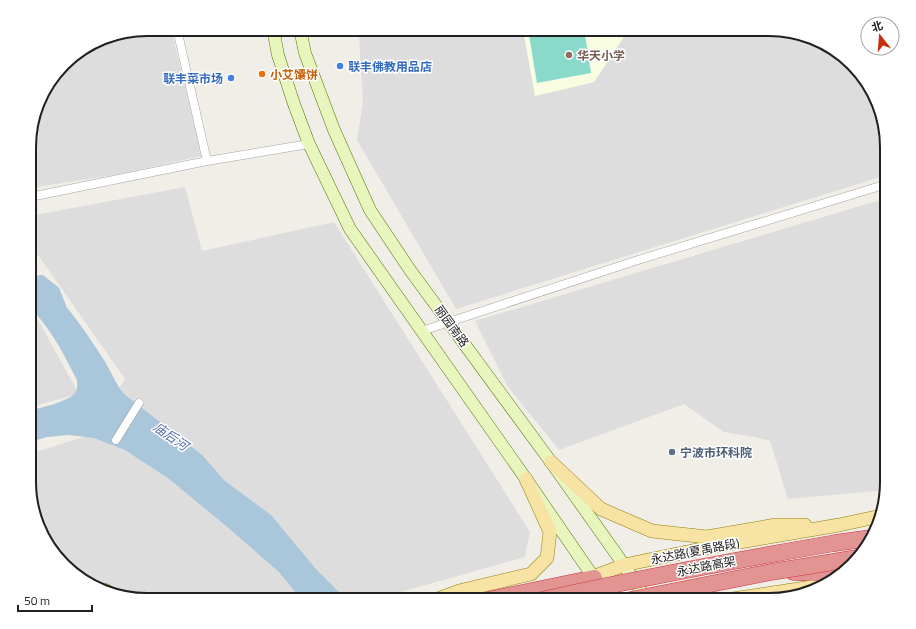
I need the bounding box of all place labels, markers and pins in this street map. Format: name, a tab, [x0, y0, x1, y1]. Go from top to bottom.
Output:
place label: 华天小学	[577, 46, 625, 65]
marker: 华天小学	[564, 50, 574, 60]
place label: 联丰佛教用品店	[348, 57, 432, 76]
marker: 联丰佛教用品店	[335, 61, 345, 71]
place label: 小艾馕饼	[270, 65, 318, 84]
place label: 联丰菜市场	[163, 69, 223, 88]
marker: 小艾馕饼	[257, 69, 267, 79]
marker: 联丰菜市场	[226, 73, 236, 83]
place label: 宁波市环科院	[680, 443, 752, 462]
marker: 宁波市环科院	[667, 447, 677, 457]

